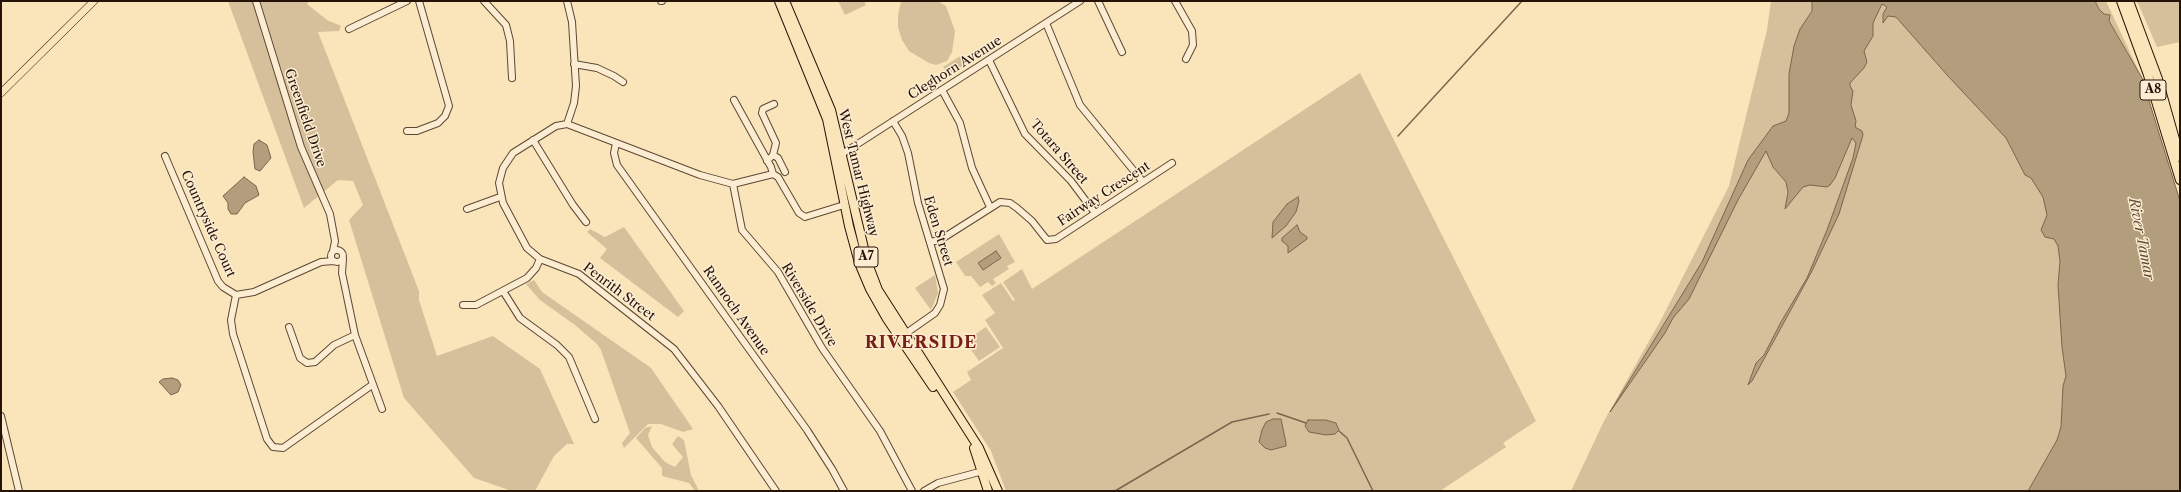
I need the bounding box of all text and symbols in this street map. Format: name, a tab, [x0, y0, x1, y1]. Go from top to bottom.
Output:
street label: Cleghorn Avenue	[905, 33, 1005, 103]
street label: Greenfield Drive	[281, 67, 329, 169]
road number: A8	[2140, 80, 2166, 100]
street label: West Tamar Highway	[835, 107, 881, 239]
street label: Totara Street	[1027, 117, 1091, 187]
street label: Fairway Crescent	[1055, 158, 1153, 230]
street label: Countryside Court	[177, 168, 239, 280]
street label: Eden Street	[920, 194, 956, 268]
water label: River Tamar	[2125, 197, 2157, 281]
road number: A7	[854, 247, 878, 267]
street label: Penrith Street	[580, 260, 658, 324]
street label: Riverside Drive	[778, 260, 840, 350]
street label: Rannoch Avenue	[699, 263, 773, 359]
district label: RIVERSIDE	[865, 333, 977, 353]

